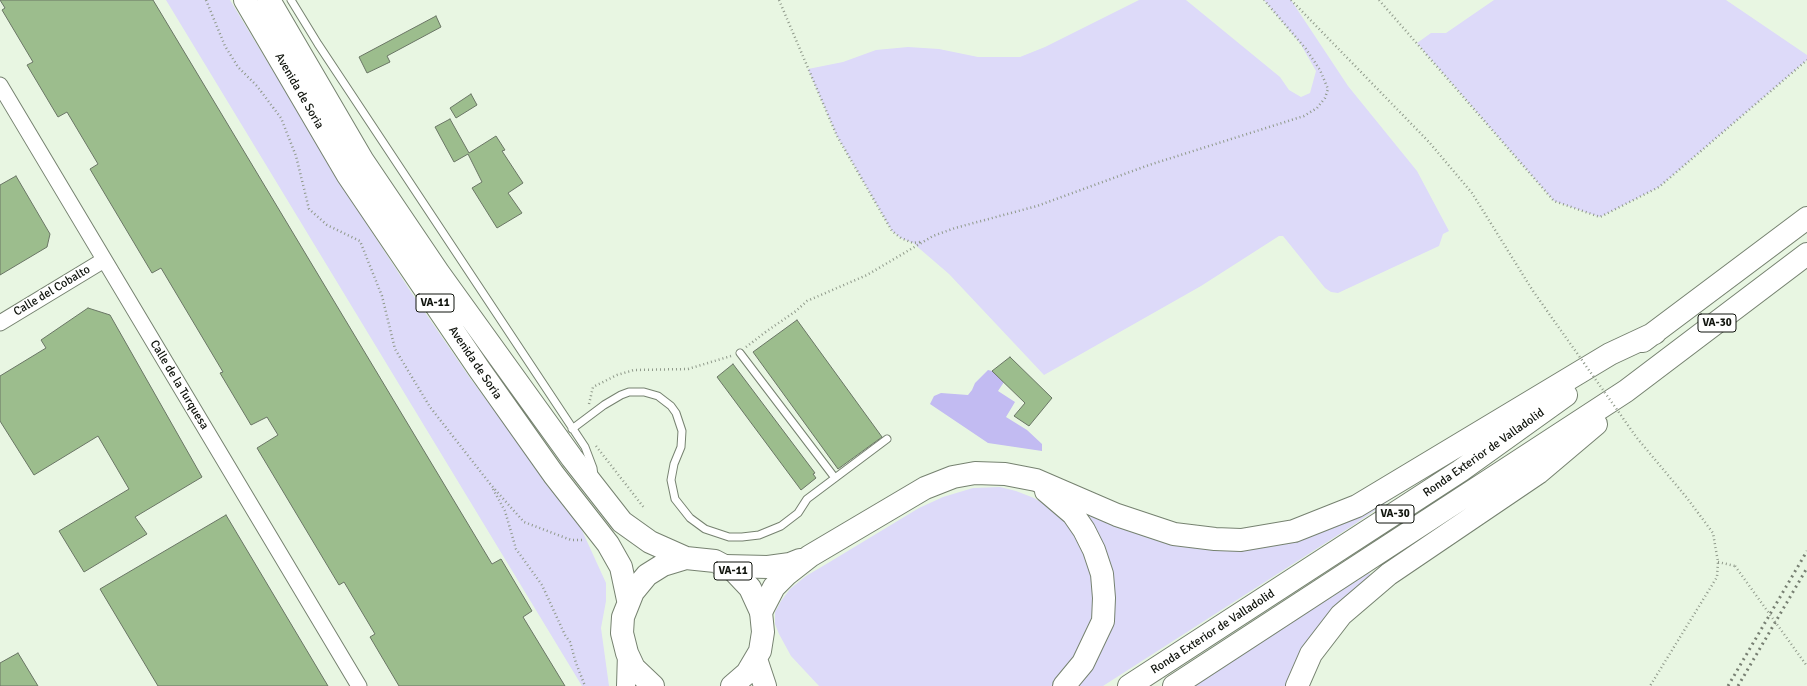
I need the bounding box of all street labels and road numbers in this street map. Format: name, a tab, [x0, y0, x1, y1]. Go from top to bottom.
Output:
street label: Avenida de Soria	[271, 51, 327, 131]
street label: Calle del Cobalto	[11, 263, 93, 319]
road number: VA-11	[416, 294, 454, 312]
road number: VA-30	[1698, 314, 1736, 332]
street label: Avenida de Soria	[445, 324, 505, 402]
street label: Calle de la Turquesa	[147, 338, 211, 432]
street label: Ronda Exterior de Valladolid	[1421, 406, 1547, 500]
road number: VA-30	[1376, 505, 1414, 523]
road number: VA-11	[714, 562, 752, 580]
street label: Ronda Exterior de Valladolid	[1148, 587, 1278, 677]

